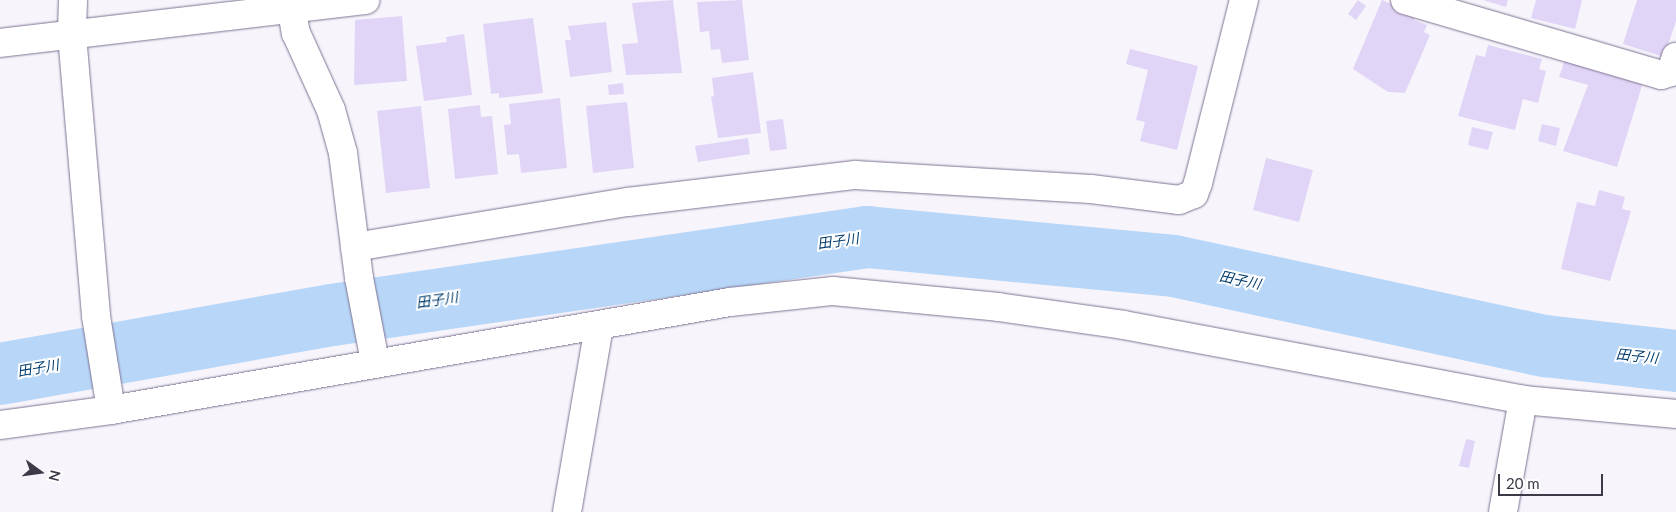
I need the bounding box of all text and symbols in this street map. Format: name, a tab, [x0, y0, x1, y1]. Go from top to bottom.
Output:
water label: 田子川	[816, 230, 860, 252]
water label: 田子川	[1218, 267, 1262, 293]
water label: 田子川	[415, 289, 459, 311]
water label: 田子川	[1615, 345, 1659, 367]
water label: 田子川	[16, 356, 60, 380]
north arrow	[15, 447, 65, 497]
scale bar	[1501, 464, 1606, 496]
text: N	[45, 468, 65, 483]
text: 20 m	[1506, 474, 1540, 492]

